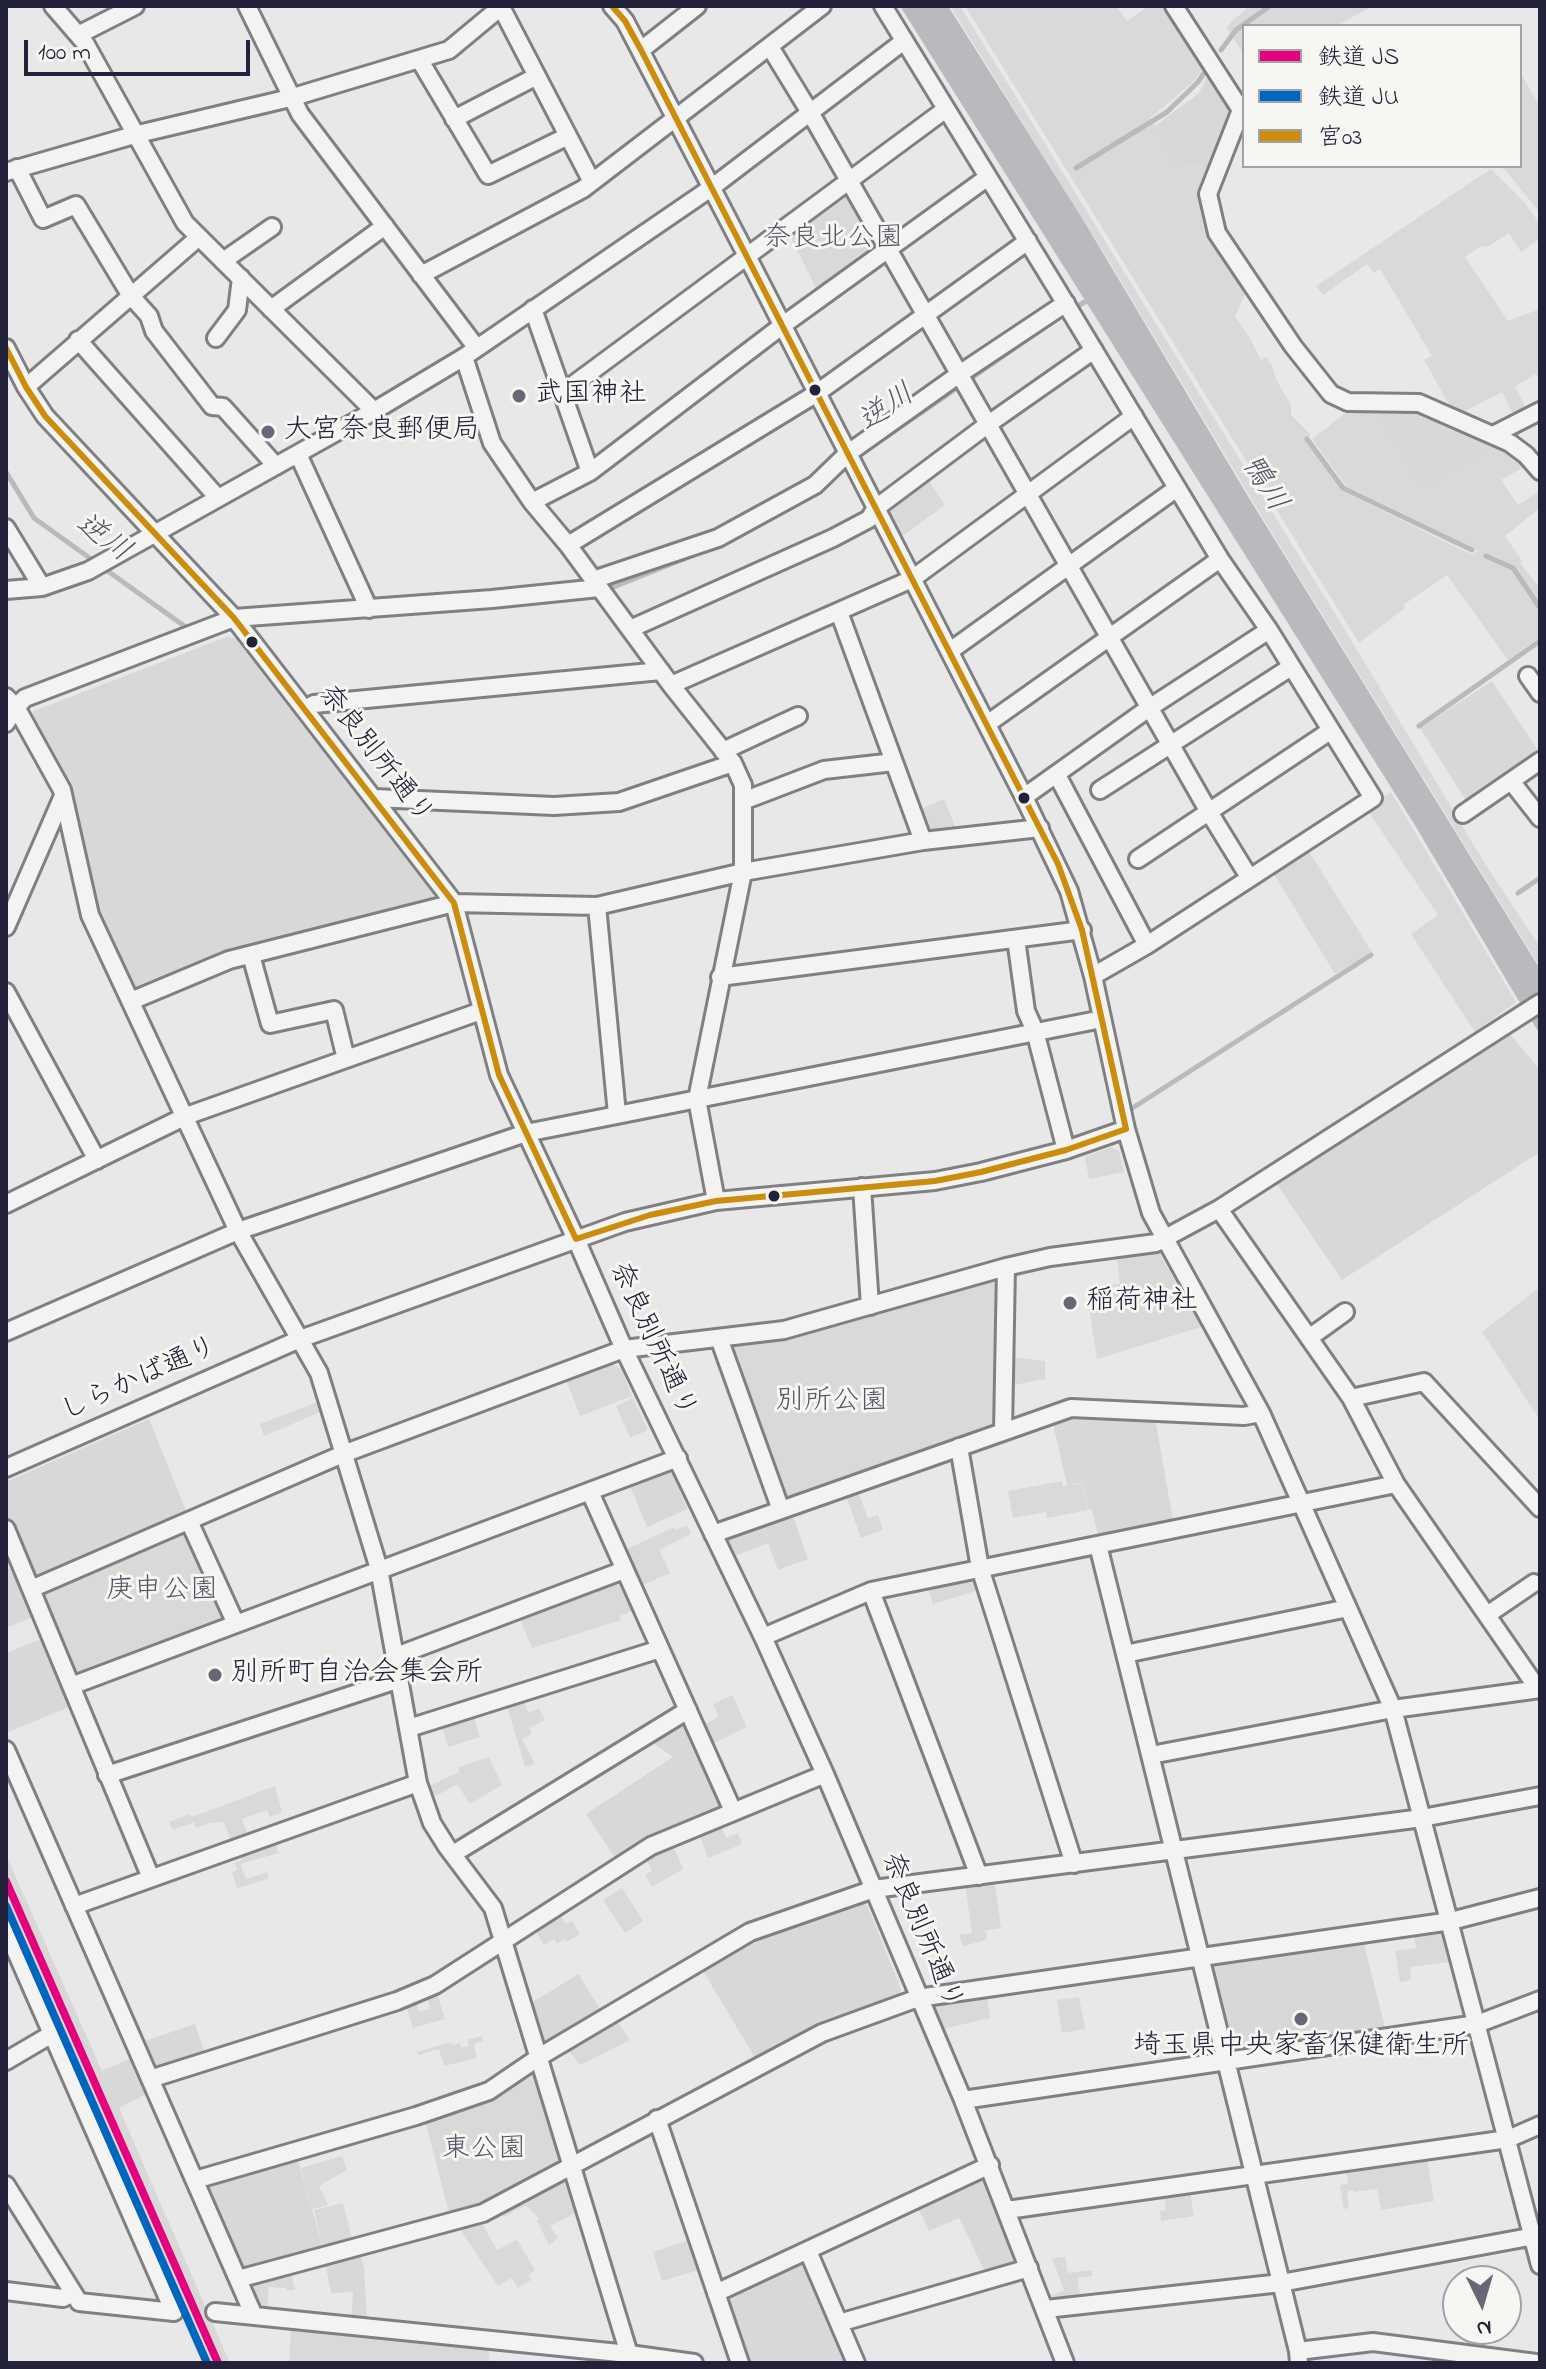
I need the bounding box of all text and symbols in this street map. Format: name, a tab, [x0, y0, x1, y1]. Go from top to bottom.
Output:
scale bar	[28, 24, 254, 74]
legend	[1242, 24, 1522, 168]
text: 100 m	[38, 36, 91, 71]
text: 鉄道 JS	[1318, 41, 1399, 76]
text: 鉄道 JU	[1318, 81, 1399, 116]
text: 宮03	[1318, 121, 1362, 156]
park label: 奈良北公園	[763, 223, 903, 257]
water label: 逆川	[853, 378, 923, 442]
place label: 武国神社	[535, 379, 647, 413]
unlabelled marker	[807, 382, 823, 398]
marker: 武国神社	[510, 387, 528, 405]
place label: 大宮奈良郵便局	[284, 415, 480, 449]
marker: 大宮奈良郵便局	[259, 423, 277, 441]
water label: 鴨川	[1231, 450, 1293, 520]
water label: 逆川	[67, 508, 137, 572]
unlabelled marker	[244, 634, 260, 650]
street label: 奈良別所通り	[309, 679, 439, 833]
unlabelled marker	[1016, 790, 1032, 806]
unlabelled marker	[766, 1188, 782, 1204]
street label: 奈良別所通り	[600, 1258, 702, 1424]
place label: 稲荷神社	[1086, 1286, 1198, 1320]
marker: 稲荷神社	[1061, 1294, 1079, 1312]
street label: しらかば通り	[56, 1331, 224, 1431]
park label: 別所公園	[776, 1386, 888, 1420]
park label: 庚申公園	[106, 1575, 218, 1609]
place label: 別所町自治会集会所	[231, 1658, 483, 1692]
marker: 別所町自治会集会所	[206, 1666, 224, 1684]
street label: 奈良別所通り	[872, 1848, 968, 2016]
marker: 埼玉県中央家畜保健衛生所	[1292, 2010, 1310, 2028]
place label: 埼玉県中央家畜保健衛生所	[1133, 2031, 1469, 2065]
park label: 東公園	[442, 2134, 526, 2168]
north arrow	[1442, 2265, 1522, 2345]
text: N	[1475, 2310, 1493, 2344]

